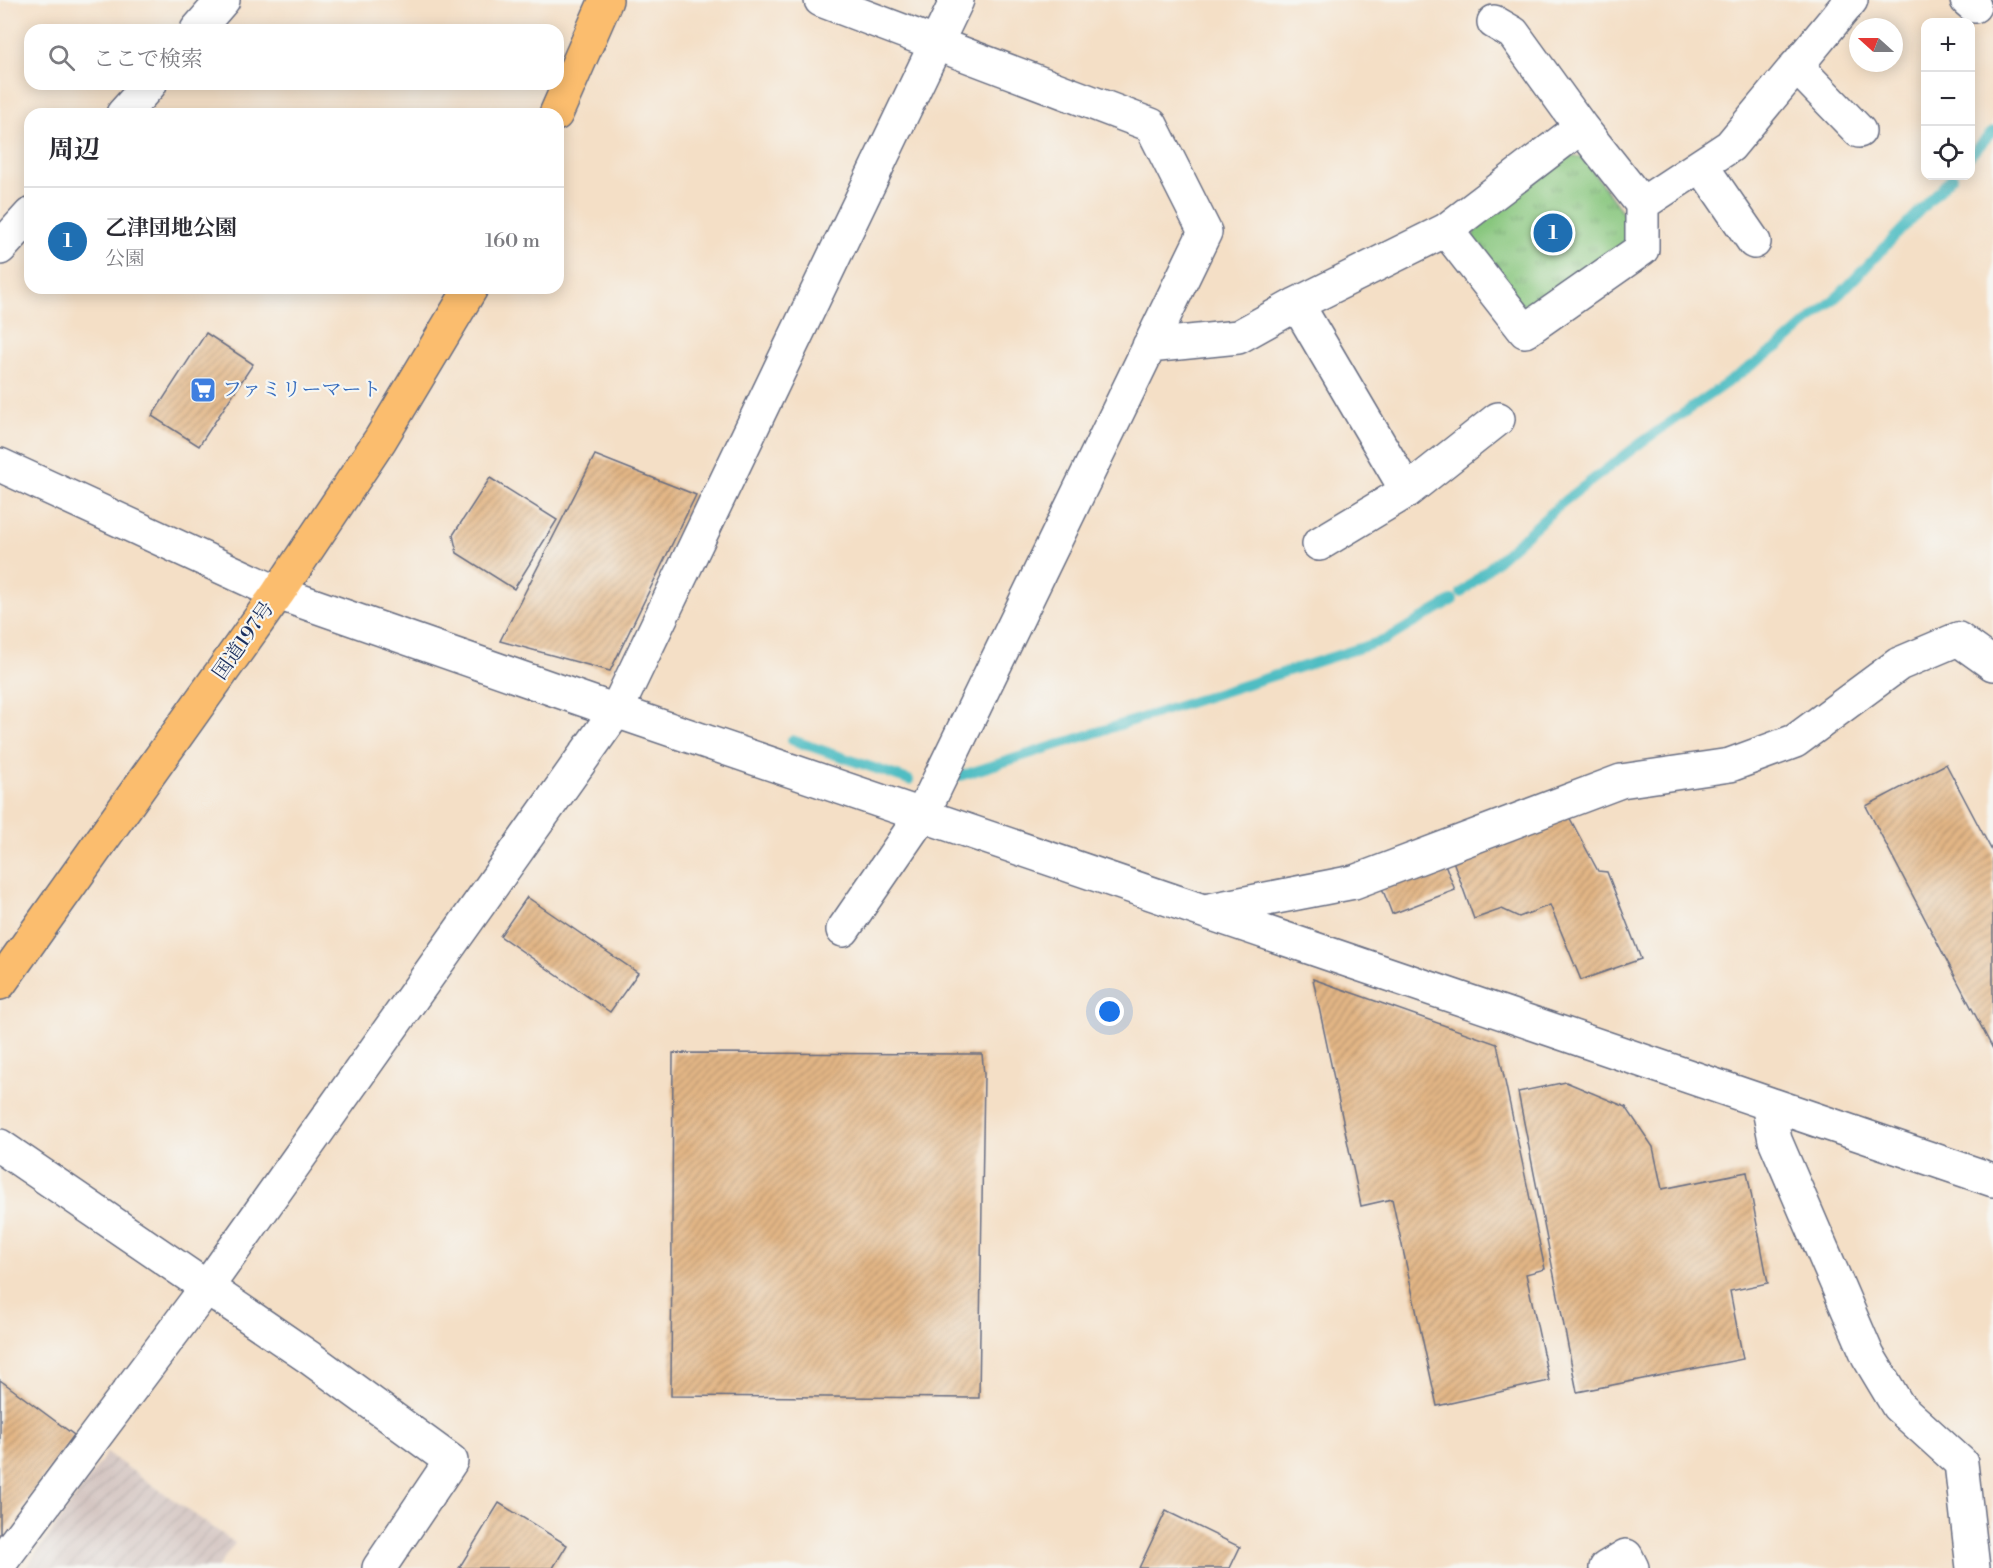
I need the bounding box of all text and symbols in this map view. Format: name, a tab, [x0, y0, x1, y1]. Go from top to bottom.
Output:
north arrow	[1849, 18, 1903, 72]
map controls	[1921, 18, 1975, 180]
button: +	[1921, 18, 1975, 72]
search box	[24, 24, 564, 90]
icon: search	[45, 41, 78, 74]
text: ここで検索	[93, 46, 203, 73]
button: −	[1921, 72, 1975, 126]
button: locate	[1921, 126, 1975, 180]
text: 周辺	[48, 134, 100, 166]
pin: 1	[1534, 210, 1572, 256]
text: 乙津団地公園	[105, 215, 237, 242]
text: 1	[63, 229, 72, 254]
text: 160 m	[485, 229, 540, 254]
text: 公園	[105, 247, 145, 272]
supermarket icon: ファミリーマート	[188, 375, 218, 405]
place label: ファミリーマート	[222, 378, 382, 403]
street label: 国道197号	[208, 597, 280, 685]
your location	[1095, 997, 1124, 1026]

